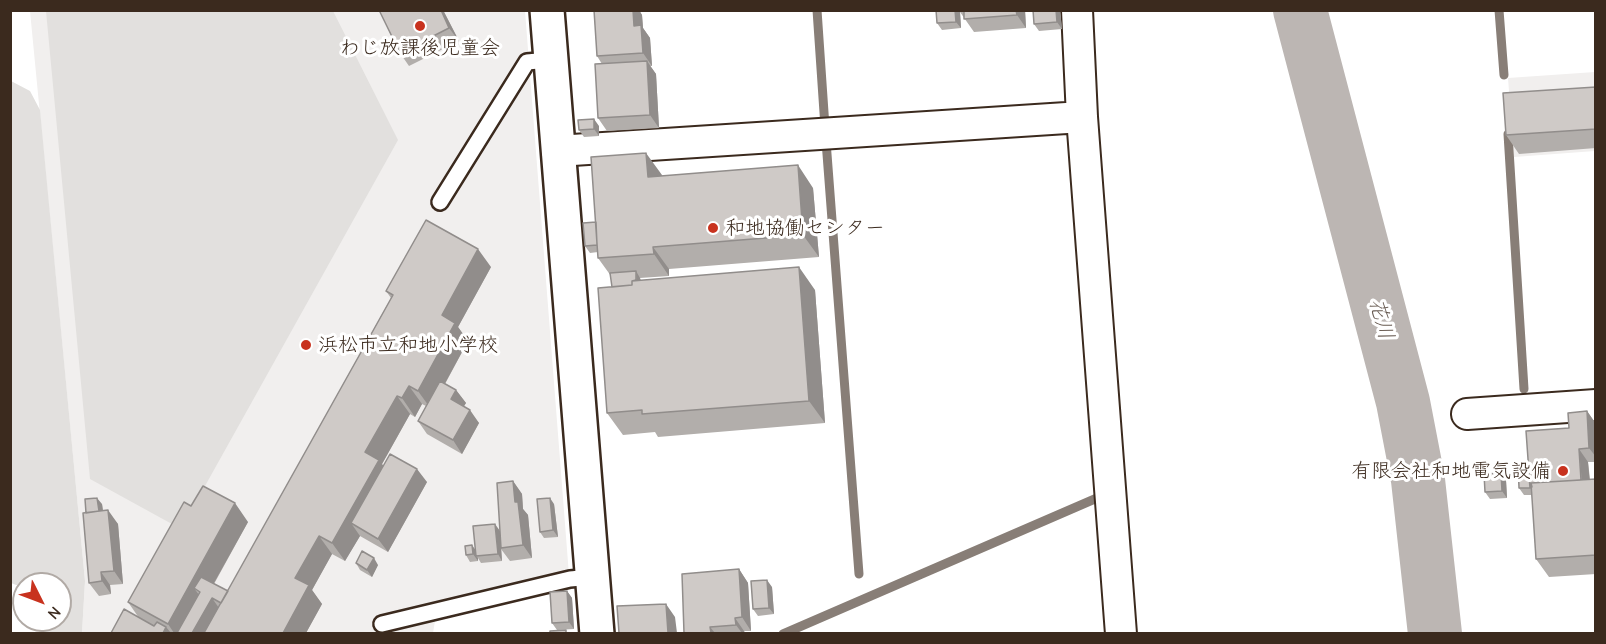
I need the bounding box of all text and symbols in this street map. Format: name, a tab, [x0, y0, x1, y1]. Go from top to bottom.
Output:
marker: わじ放課後児童会	[413, 19, 427, 33]
place label: わじ放課後児童会	[340, 36, 500, 60]
place label: 和地協働センター	[725, 216, 885, 240]
marker: 和地協働センター	[706, 221, 720, 235]
water label: 花川	[1363, 295, 1399, 343]
place label: 浜松市立和地小学校	[318, 333, 498, 357]
marker: 浜松市立和地小学校	[299, 338, 313, 352]
place label: 有限会社和地電気設備	[1351, 459, 1551, 483]
marker: 有限会社和地電気設備	[1556, 464, 1570, 478]
north arrow	[12, 572, 72, 632]
text: N	[44, 603, 64, 623]

